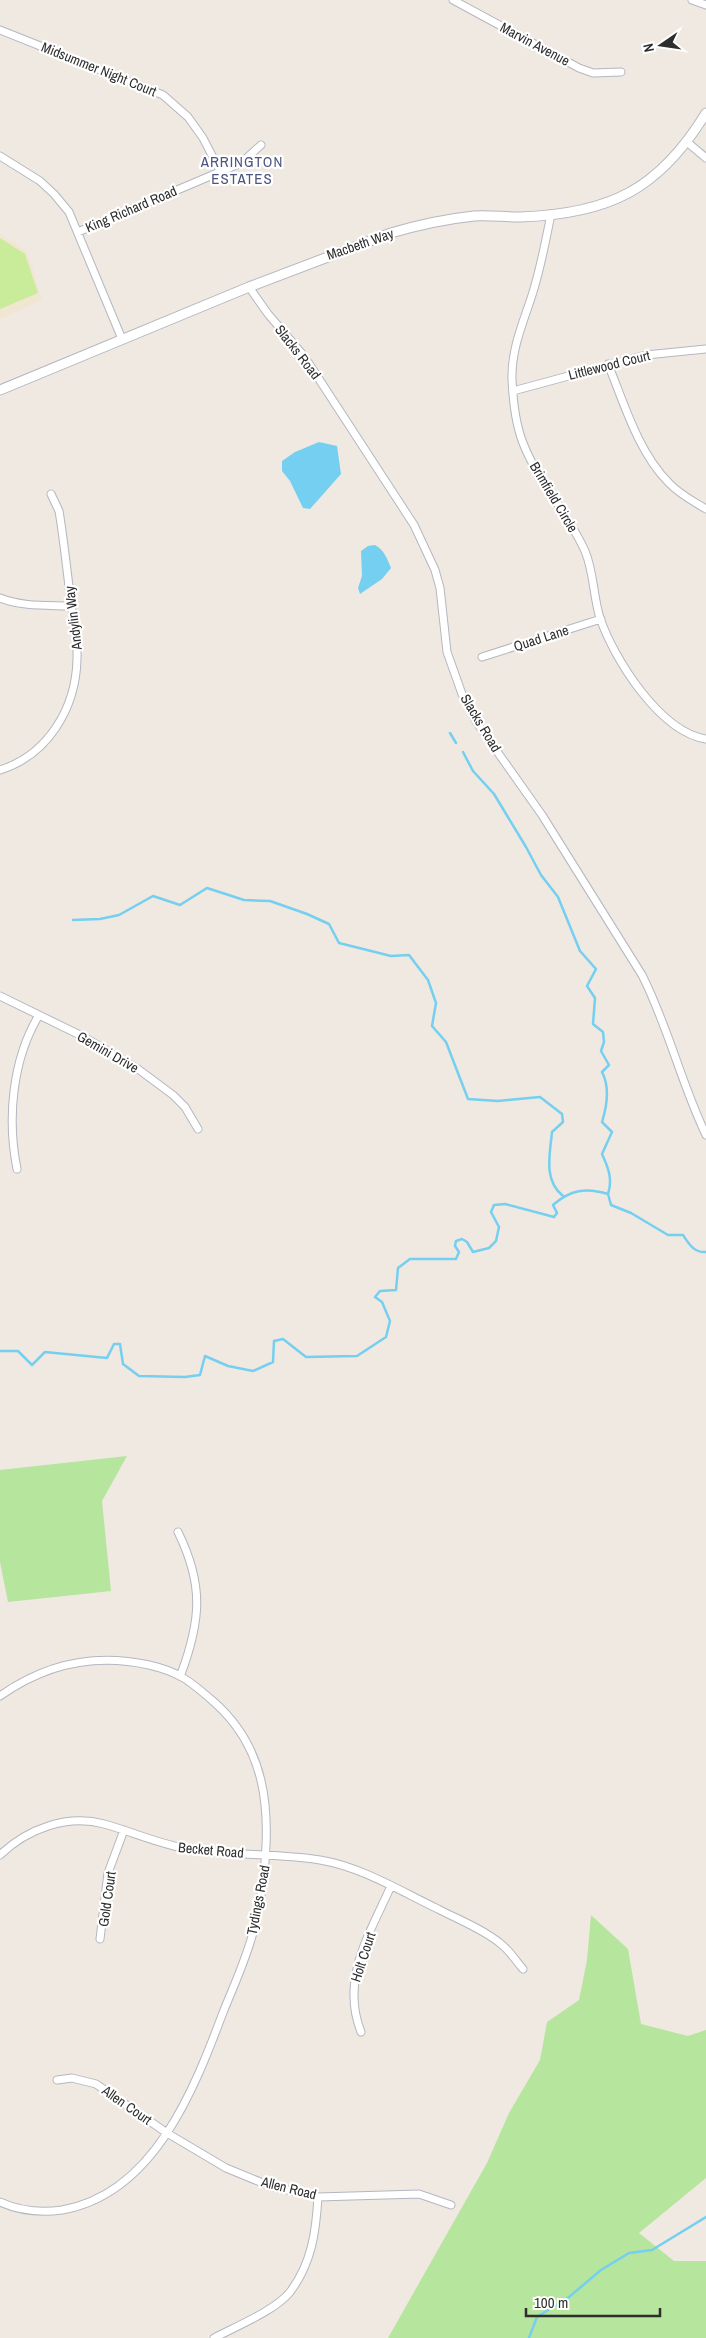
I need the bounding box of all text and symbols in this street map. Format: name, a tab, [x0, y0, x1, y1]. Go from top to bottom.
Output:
street label: Marvin Avenue	[497, 18, 573, 70]
north arrow	[636, 20, 686, 70]
street label: Midsummer Night Court	[39, 38, 159, 100]
text: N	[639, 42, 658, 54]
district label: ARRINGTON ESTATES	[200, 151, 283, 189]
street label: King Richard Road	[83, 182, 179, 236]
street label: Macbeth Way	[324, 224, 396, 264]
street label: Slacks Road	[271, 321, 325, 383]
street label: Littlewood Court	[566, 346, 652, 384]
street label: Brimfield Circle	[526, 458, 582, 536]
street label: Andylin Way	[60, 585, 86, 652]
street label: Quad Lane	[511, 621, 571, 655]
street label: Slacks Road	[457, 691, 505, 755]
street label: Gemini Drive	[74, 1027, 142, 1077]
street label: Becket Road	[177, 1838, 245, 1862]
street label: Tydings Road	[242, 1864, 274, 1936]
street label: Gold Court	[94, 1870, 120, 1928]
street label: Holt Court	[346, 1930, 380, 1984]
street label: Allen Court	[98, 2081, 155, 2129]
street label: Allen Road	[259, 2172, 318, 2204]
scale bar	[526, 2286, 660, 2318]
text: 100 m	[534, 2292, 568, 2313]

